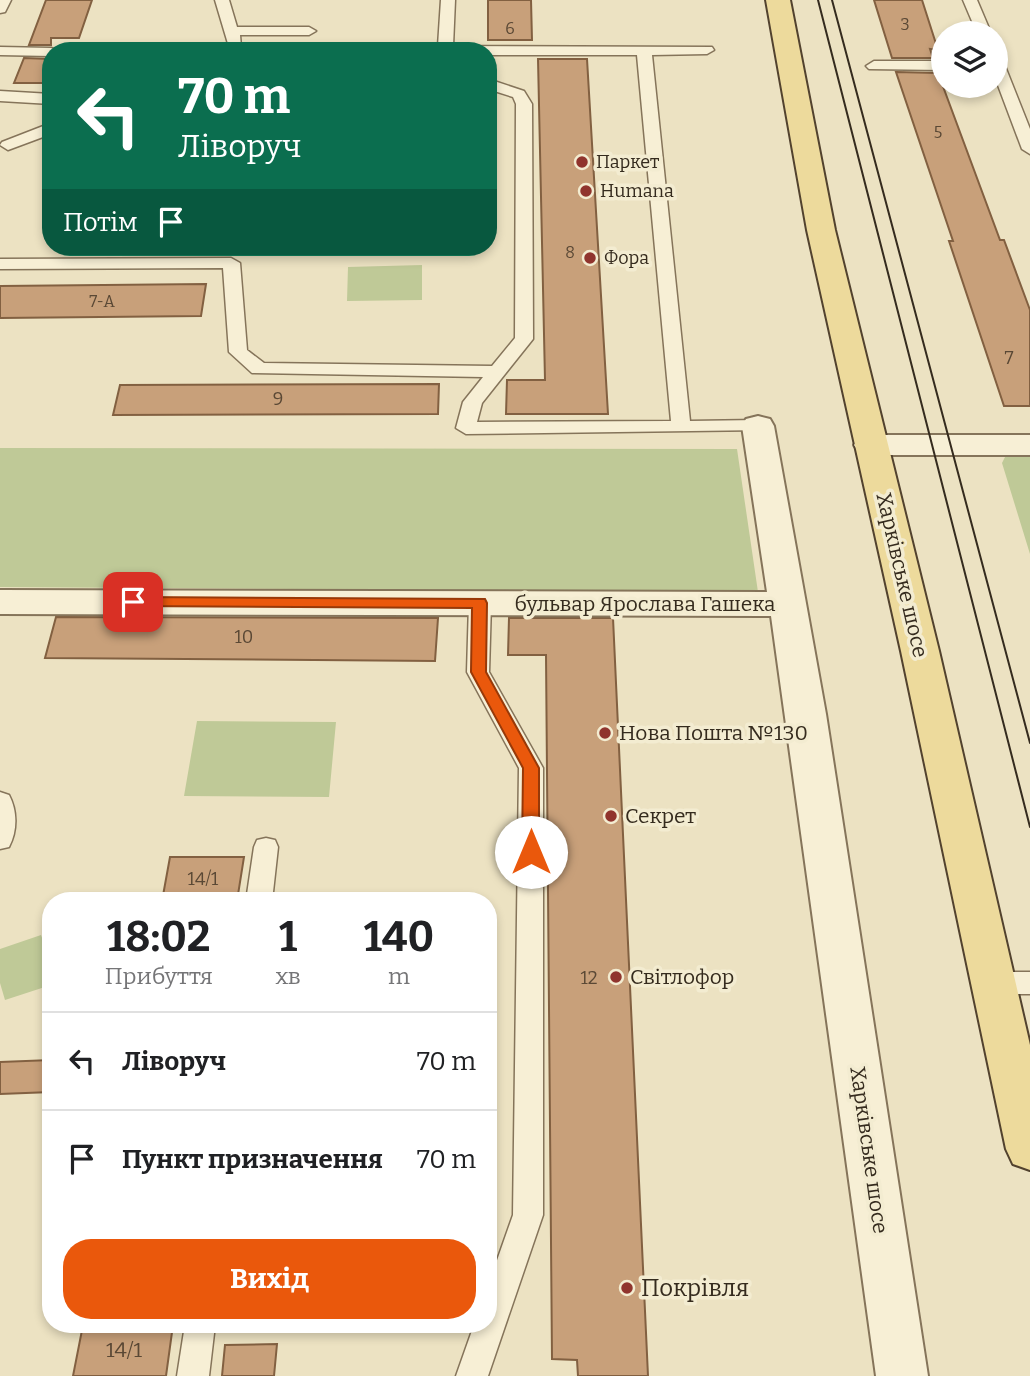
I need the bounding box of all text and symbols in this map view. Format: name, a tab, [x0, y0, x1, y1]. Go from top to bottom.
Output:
house number: 3	[900, 15, 910, 34]
house number: 6	[505, 19, 515, 38]
map controls	[931, 21, 1008, 98]
button: layers	[931, 21, 1008, 98]
text: 70 m	[178, 67, 290, 126]
icon: left	[63, 70, 154, 161]
house number: 5	[934, 123, 942, 142]
text: Ліворуч	[178, 127, 301, 165]
place label: Паркет	[596, 151, 659, 173]
marker: Паркет	[574, 154, 590, 170]
place label: Humana	[600, 180, 674, 202]
marker: Humana	[578, 183, 594, 199]
icon: arrive	[152, 203, 190, 241]
text: Потім	[63, 207, 138, 238]
house number: 8	[565, 243, 575, 262]
place label: Фора	[604, 247, 649, 269]
marker: Фора	[582, 250, 598, 266]
house number: 7-А	[89, 292, 115, 311]
house number: 7	[1004, 347, 1014, 369]
house number: 9	[273, 388, 283, 410]
street label: Харківське шосе	[870, 490, 934, 660]
pin	[103, 572, 163, 632]
icon: arrive	[114, 583, 152, 621]
street label: бульвар Ярослава Гашека	[515, 591, 776, 617]
house number: 10	[235, 626, 253, 648]
place label: Нова Пошта №130	[619, 720, 808, 746]
marker: Нова Пошта №130	[597, 725, 613, 741]
place label: Секрет	[625, 803, 696, 829]
marker: Секрет	[603, 808, 619, 824]
position arrow	[494, 815, 568, 889]
house number: 14/1	[188, 868, 219, 890]
text: 18:02	[107, 912, 211, 962]
text: 1	[279, 912, 297, 962]
text: 140	[364, 912, 434, 962]
text: Прибуття	[105, 962, 213, 990]
text: хв	[276, 962, 301, 990]
text: m	[388, 962, 410, 990]
place label: Світлофор	[630, 964, 734, 990]
house number: 12	[580, 967, 598, 989]
marker: Світлофор	[608, 969, 624, 985]
icon: left	[63, 1042, 101, 1080]
text: Ліворуч	[122, 1046, 226, 1077]
text: 70 m	[417, 1046, 476, 1077]
street label: Харківське шосе	[844, 1065, 894, 1235]
icon: arrive	[63, 1140, 101, 1178]
text: Пункт призначення	[122, 1144, 383, 1175]
text: 70 m	[417, 1144, 476, 1175]
button: Вихід	[63, 1239, 476, 1319]
place label: Покрівля	[641, 1274, 749, 1302]
marker: Покрівля	[619, 1280, 635, 1296]
house number: 14/1	[106, 1337, 142, 1363]

